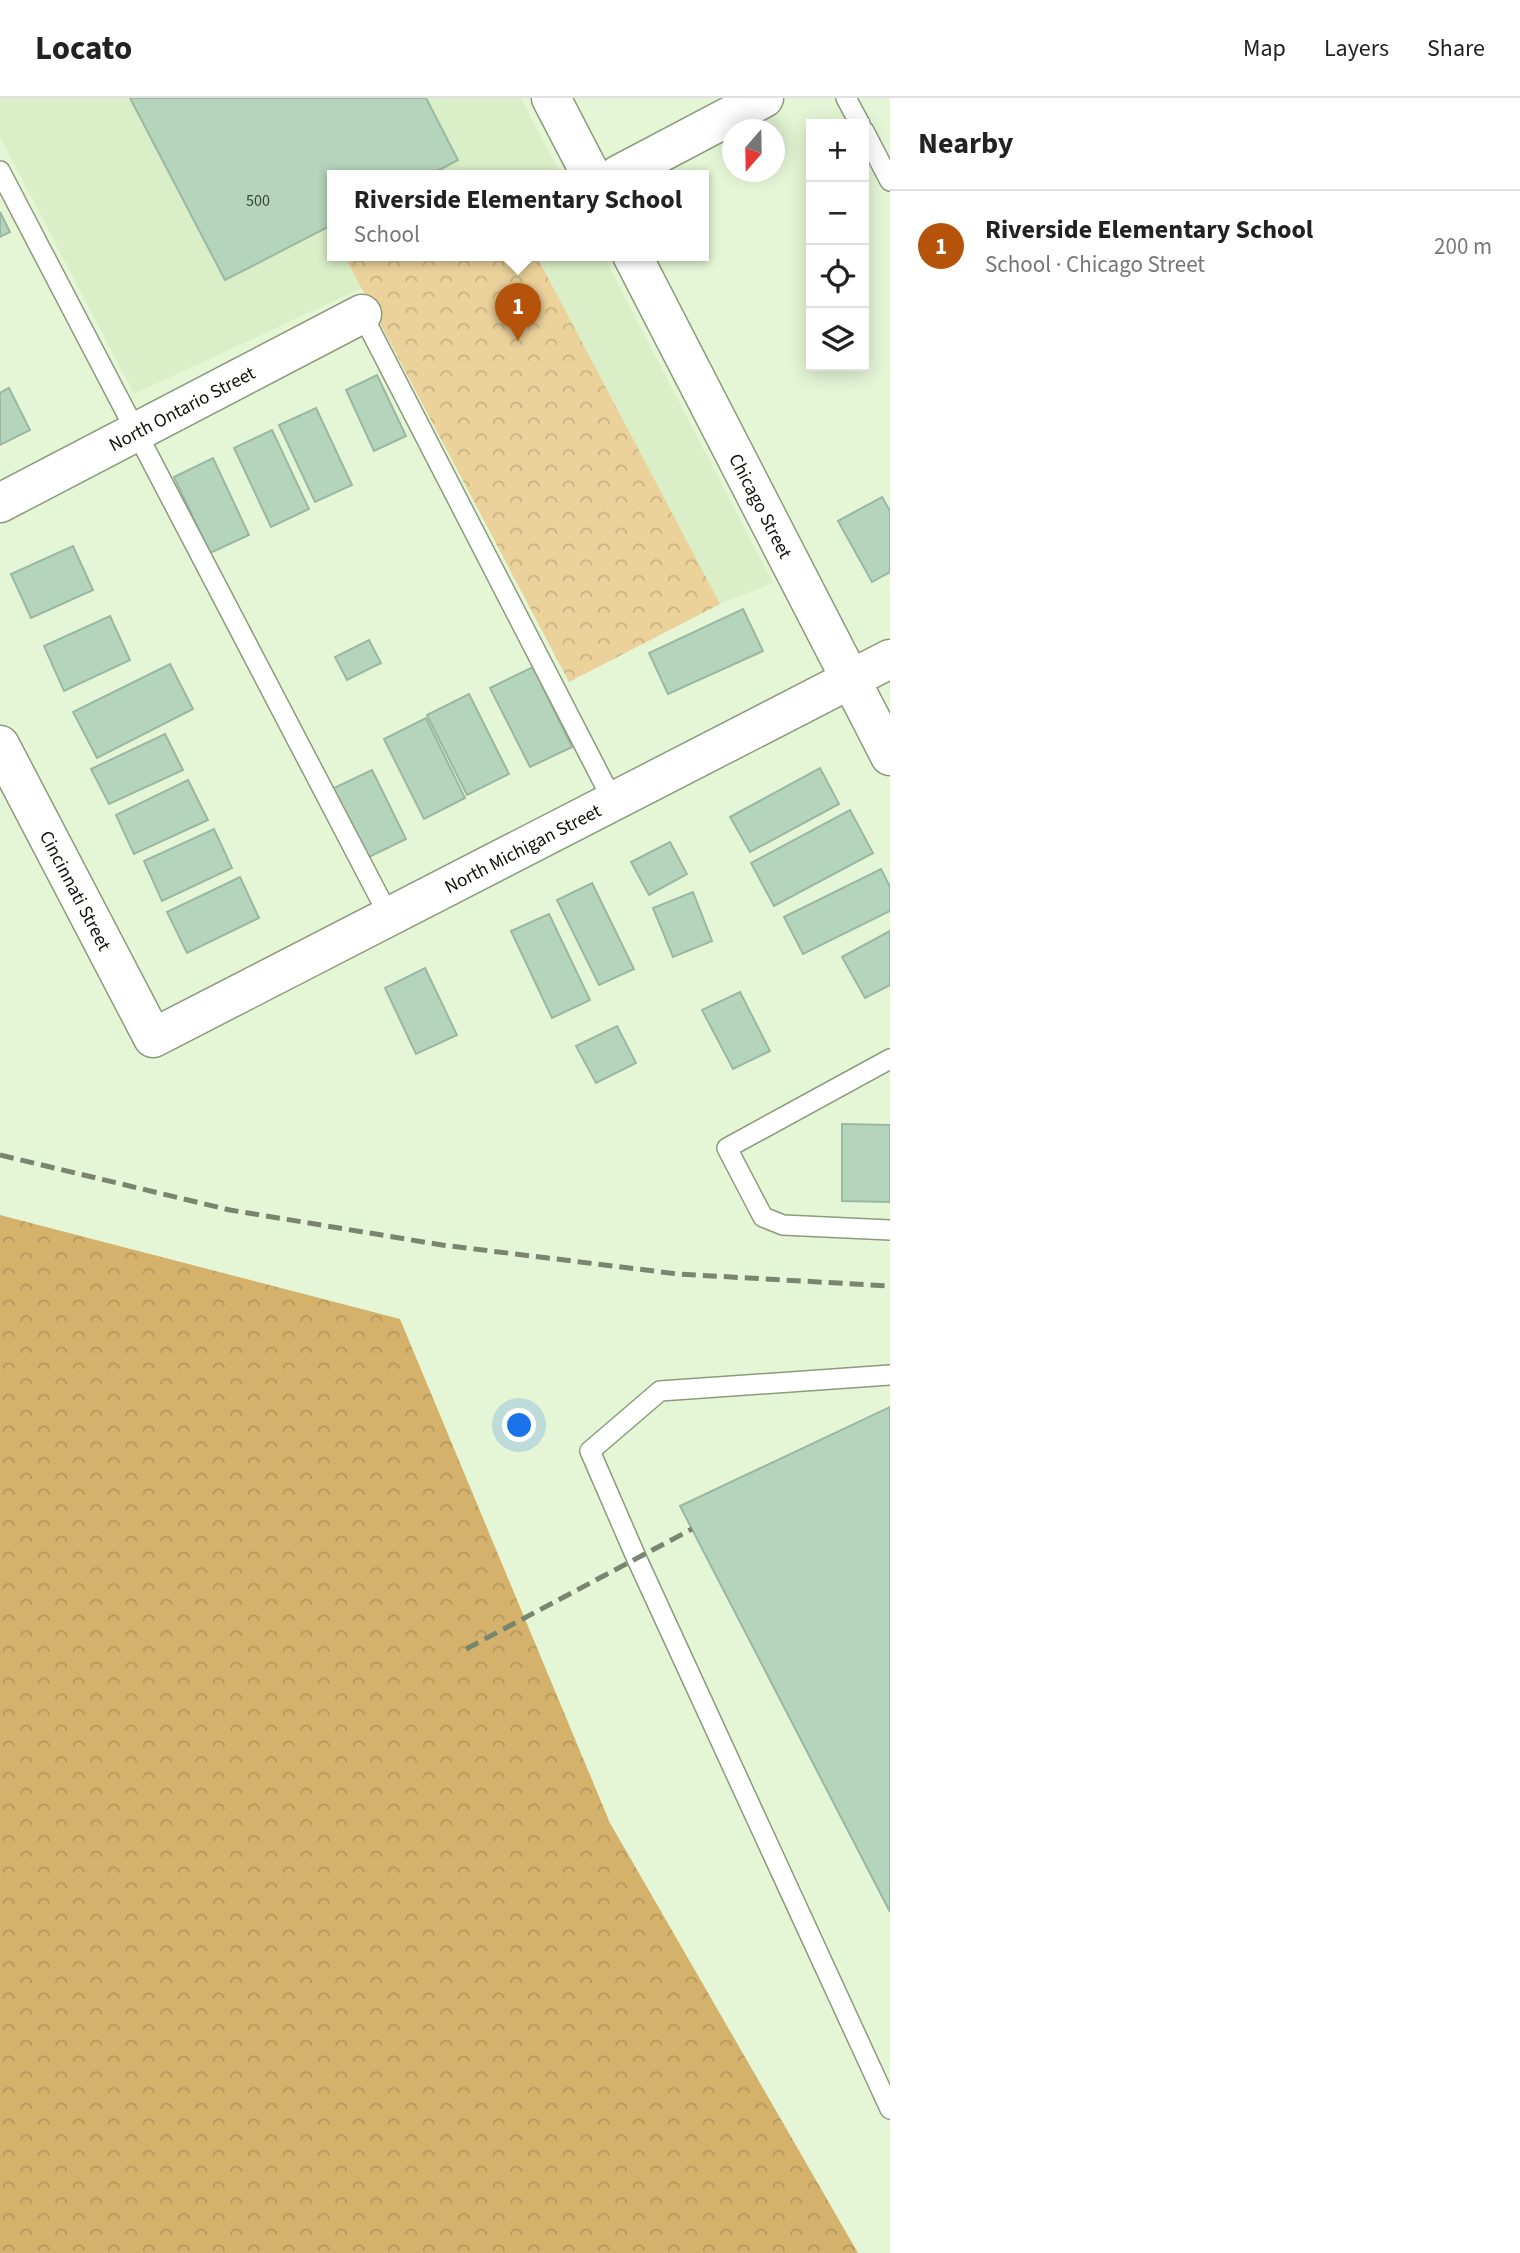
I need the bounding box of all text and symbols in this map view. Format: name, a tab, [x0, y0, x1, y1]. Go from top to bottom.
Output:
text: Locato	[35, 25, 132, 72]
text: Map	[1243, 31, 1286, 66]
text: Layers	[1324, 31, 1389, 66]
text: Share	[1427, 31, 1485, 66]
north arrow	[722, 119, 785, 182]
map controls	[806, 119, 869, 371]
button: +	[806, 119, 869, 182]
text: Nearby	[918, 122, 1013, 165]
popup	[327, 170, 709, 261]
text: Riverside Elementary School	[354, 181, 682, 218]
button: −	[806, 182, 869, 245]
house number: 500	[246, 190, 270, 212]
text: Riverside Elementary School	[985, 211, 1313, 248]
text: School	[354, 218, 420, 251]
text: 1	[935, 230, 947, 263]
text: 200 m	[1434, 230, 1492, 263]
button: locate	[806, 245, 869, 308]
text: School · Chicago Street	[985, 248, 1205, 281]
pin: 1	[495, 283, 541, 341]
button: layers	[806, 308, 869, 371]
street label: North Ontario Street	[105, 360, 261, 459]
street label: Chicago Street	[721, 449, 798, 564]
street label: North Michigan Street	[440, 798, 607, 901]
street label: Cincinnati Street	[32, 826, 117, 956]
your location	[502, 1408, 536, 1442]

